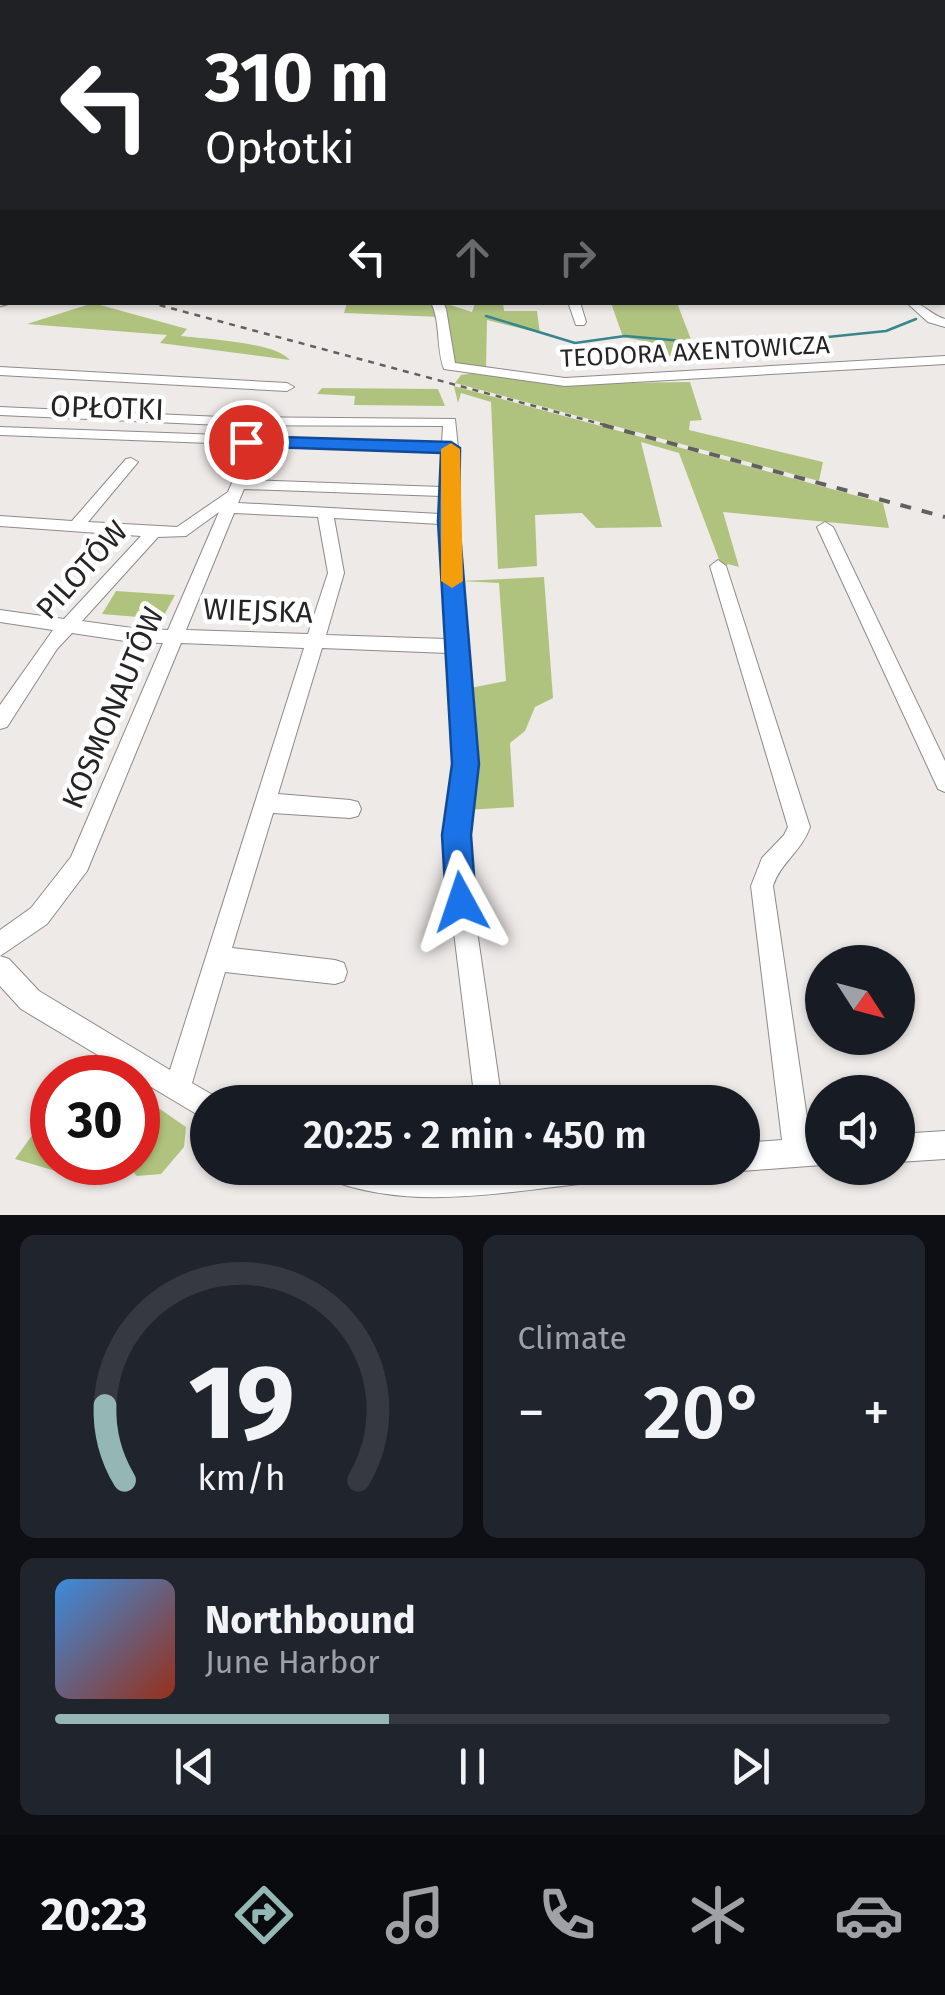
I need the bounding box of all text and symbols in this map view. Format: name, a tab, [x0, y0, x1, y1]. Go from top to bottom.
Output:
text: 310 m	[205, 36, 389, 120]
icon: left	[40, 40, 170, 170]
text: Opłotki	[205, 121, 355, 175]
icon: left	[340, 230, 395, 285]
icon: ahead	[445, 230, 500, 285]
icon: right	[550, 230, 605, 285]
street label: TEODORA AXENTOWICZA	[560, 330, 831, 374]
street label: OPŁOTKI	[49, 388, 165, 428]
pin	[204, 400, 289, 485]
icon: arrive	[219, 415, 274, 470]
street label: PILOTÓW	[29, 513, 136, 626]
street label: WIEJSKA	[202, 591, 314, 631]
street label: KOSMONAUTÓW	[54, 602, 172, 814]
position arrow	[409, 850, 513, 954]
north arrow	[805, 945, 915, 1055]
map controls	[805, 945, 915, 1185]
speed limit sign: 30	[30, 1055, 160, 1185]
button: sound	[805, 1075, 915, 1185]
text: 20:25 · 2 min · 450 m	[303, 1112, 647, 1158]
text: Climate	[518, 1319, 627, 1357]
text: 19	[188, 1341, 295, 1466]
text: 20°	[643, 1368, 764, 1458]
text: −	[518, 1380, 545, 1446]
text: +	[863, 1380, 890, 1446]
text: km/h	[197, 1457, 285, 1499]
text: Northbound	[205, 1597, 416, 1643]
text: June Harbor	[205, 1643, 380, 1681]
icon: previous	[167, 1739, 222, 1794]
icon: pause	[445, 1739, 500, 1794]
icon: next	[723, 1739, 778, 1794]
icon: directions	[229, 1880, 299, 1950]
icon: music	[380, 1880, 450, 1950]
icon: phone	[532, 1880, 602, 1950]
icon: climate	[683, 1880, 753, 1950]
icon: car	[834, 1880, 904, 1950]
text: 20:23	[41, 1888, 148, 1942]

